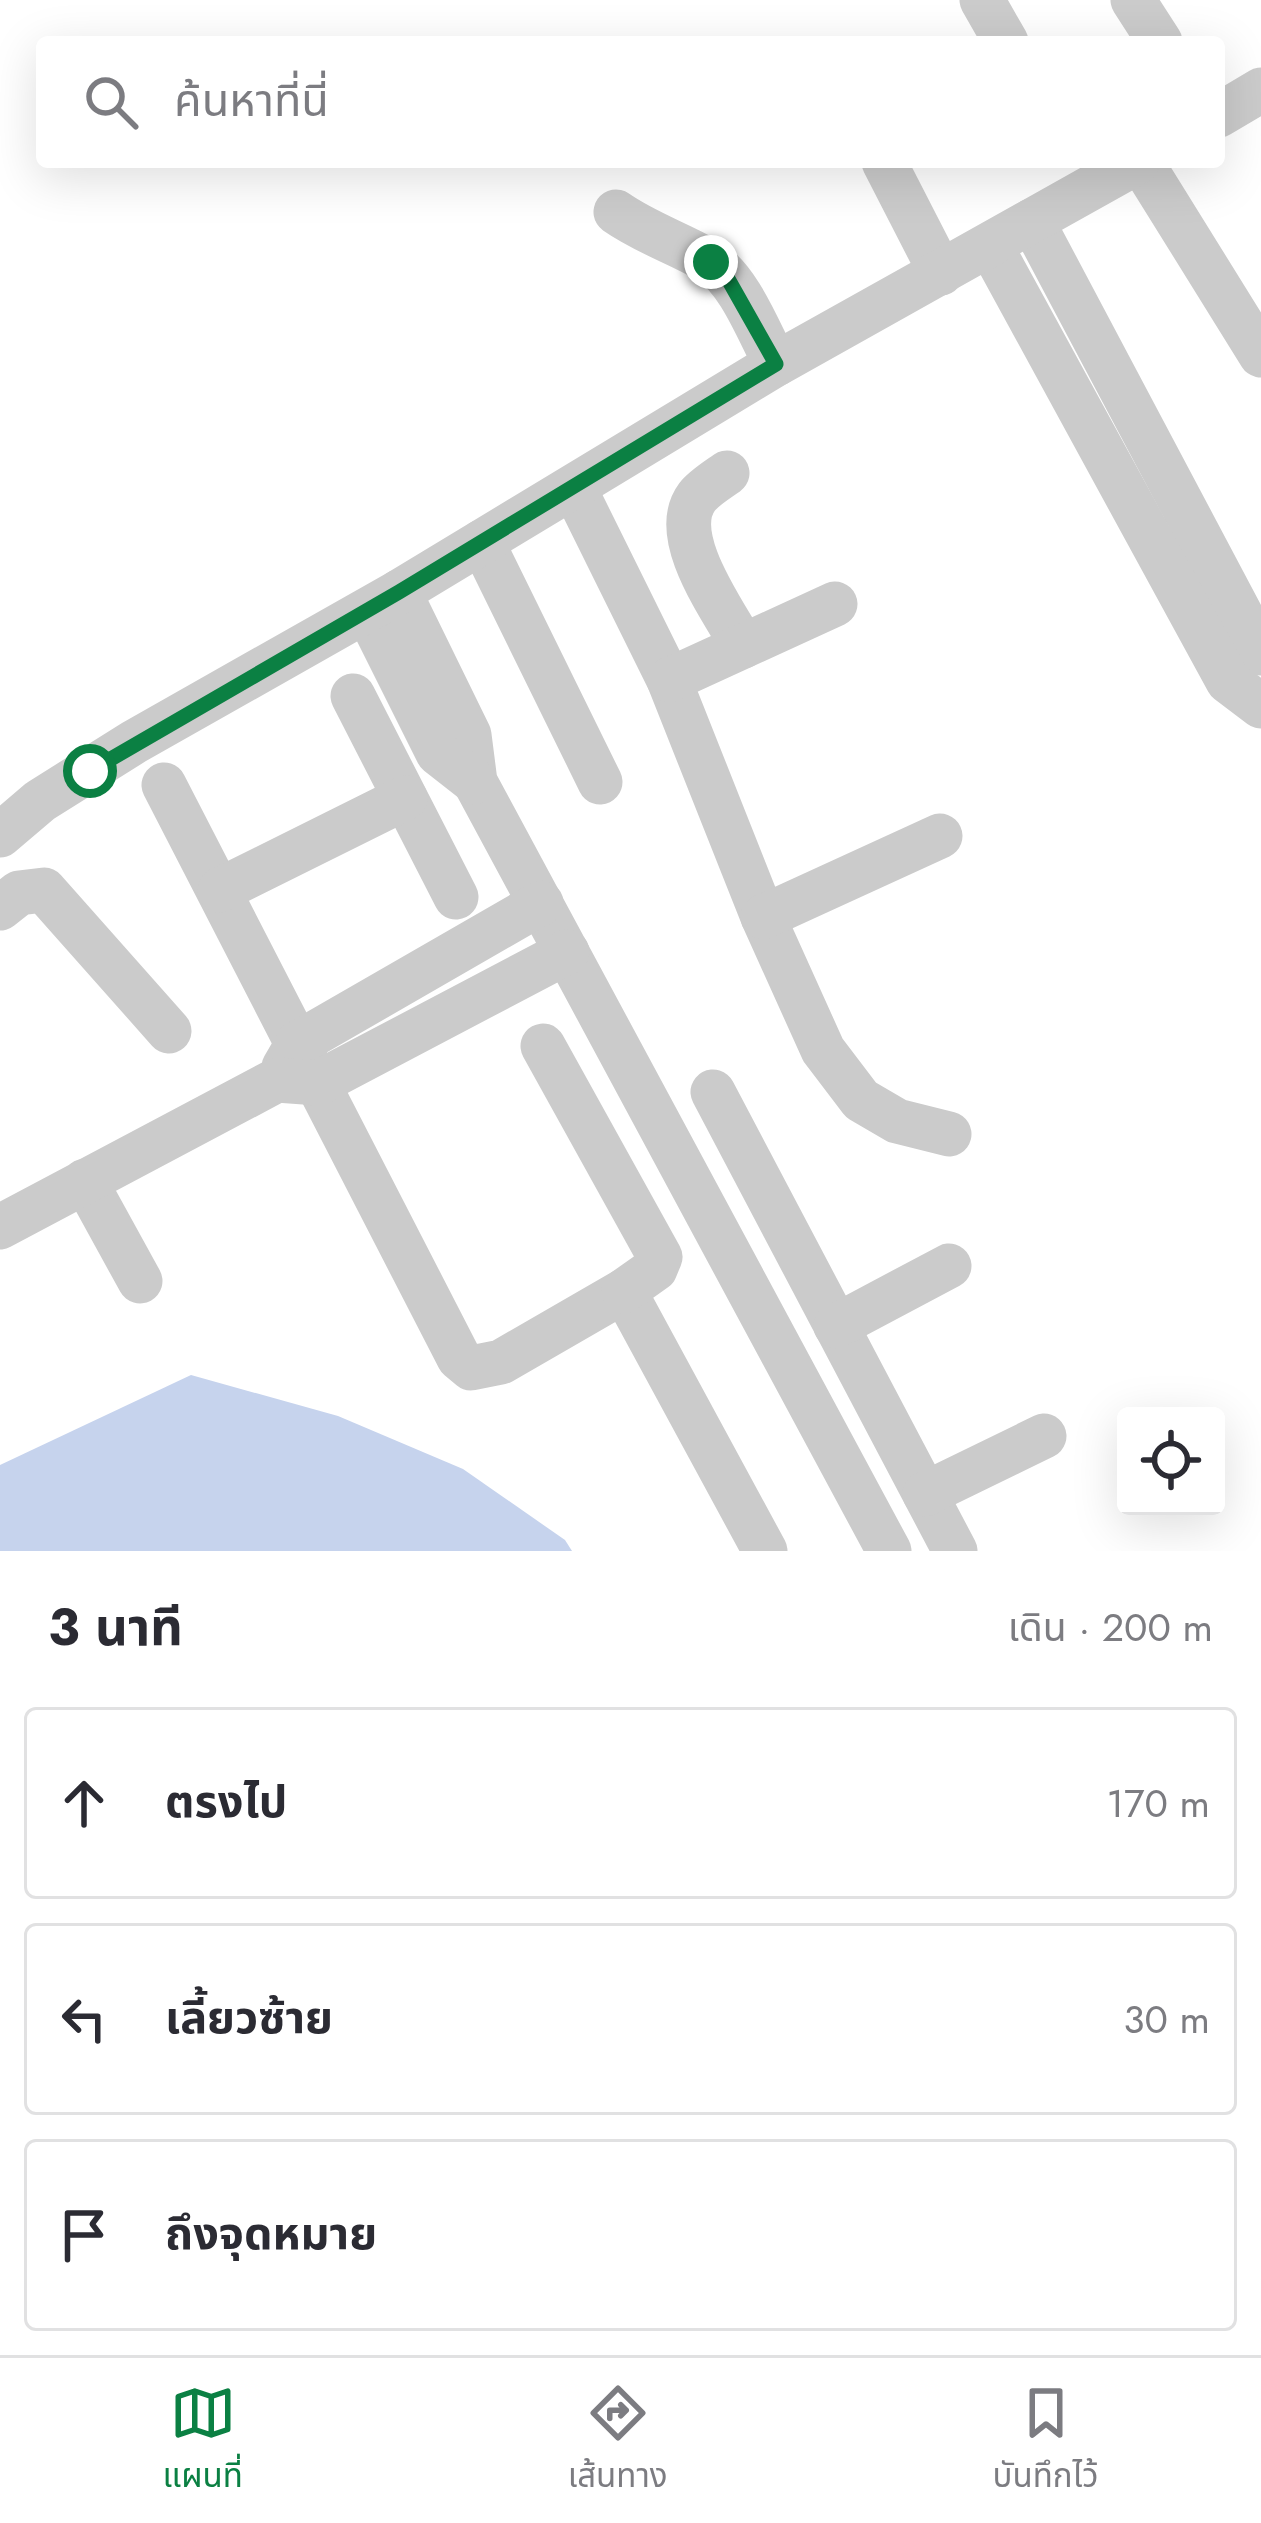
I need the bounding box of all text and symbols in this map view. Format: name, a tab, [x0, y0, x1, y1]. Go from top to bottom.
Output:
search box	[36, 36, 1225, 168]
text: ค้นหาที่นี่	[174, 68, 329, 133]
icon: search	[78, 69, 144, 135]
route end	[684, 235, 738, 289]
route start	[63, 744, 117, 798]
map controls	[1117, 1407, 1225, 1515]
button: locate	[1117, 1407, 1225, 1515]
text: 3 นาที	[48, 1590, 183, 1664]
text: เดิน · 200 m	[1008, 1599, 1213, 1656]
text: ตรงไป	[165, 1769, 287, 1834]
icon: ahead	[51, 1770, 117, 1836]
text: 170 m	[1106, 1775, 1210, 1832]
text: เลี้ยวซ้าย	[165, 1985, 333, 2050]
icon: left	[51, 1986, 117, 2052]
text: 30 m	[1123, 1991, 1210, 2048]
text: ถึงจุดหมาย	[165, 2201, 377, 2266]
icon: arrive	[51, 2202, 117, 2268]
tab: แผนที่	[162, 2380, 243, 2502]
tab: เส้นทาง	[568, 2380, 668, 2502]
tab: บันทึกไว้	[993, 2380, 1099, 2502]

